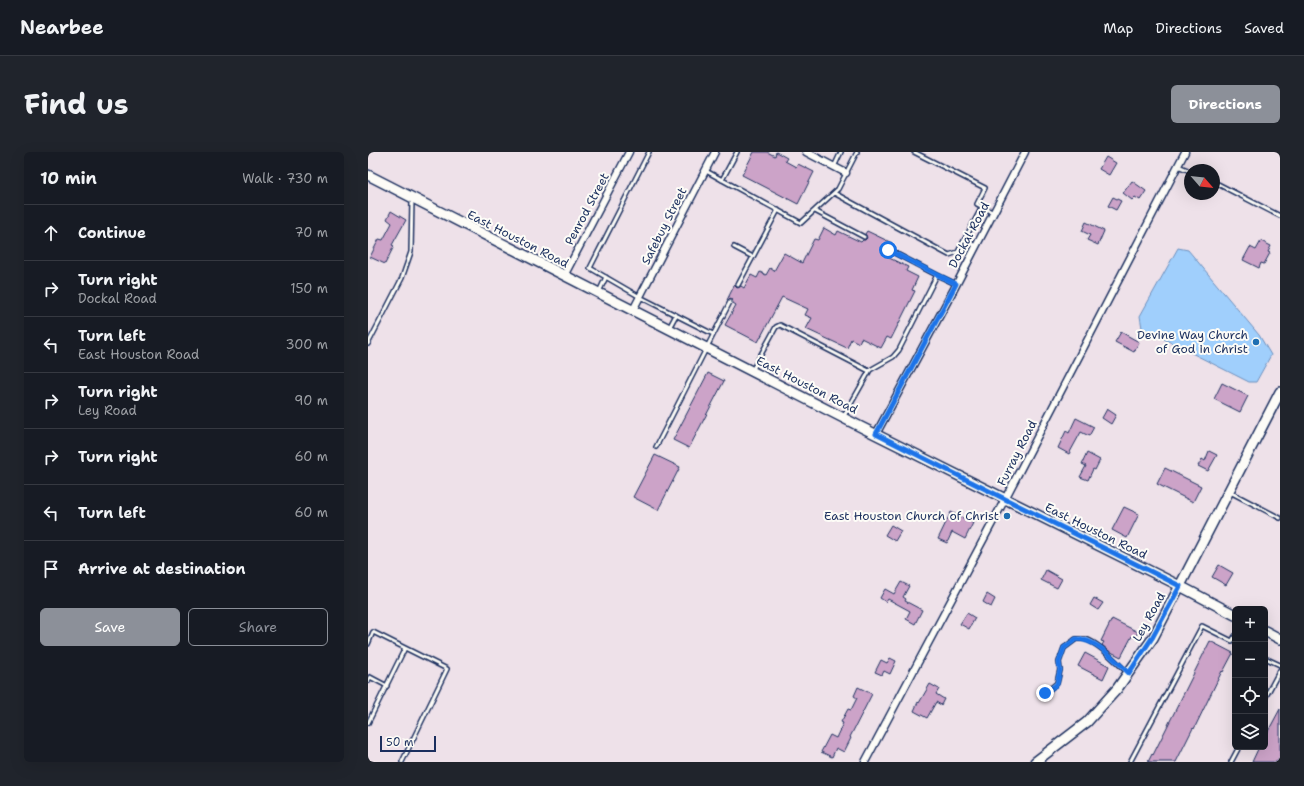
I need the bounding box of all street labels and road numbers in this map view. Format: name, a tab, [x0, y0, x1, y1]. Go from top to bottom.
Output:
street label: Penrod Street	[561, 170, 613, 248]
street label: Safebuy Street	[638, 185, 690, 267]
street label: Dockal Road	[945, 199, 993, 271]
street label: East Houston Road	[465, 206, 572, 272]
street label: East Houston Road	[754, 352, 861, 418]
street label: Furray Road	[994, 417, 1041, 489]
street label: East Houston Road	[1042, 499, 1150, 563]
street label: Ley Road	[1129, 589, 1169, 645]

